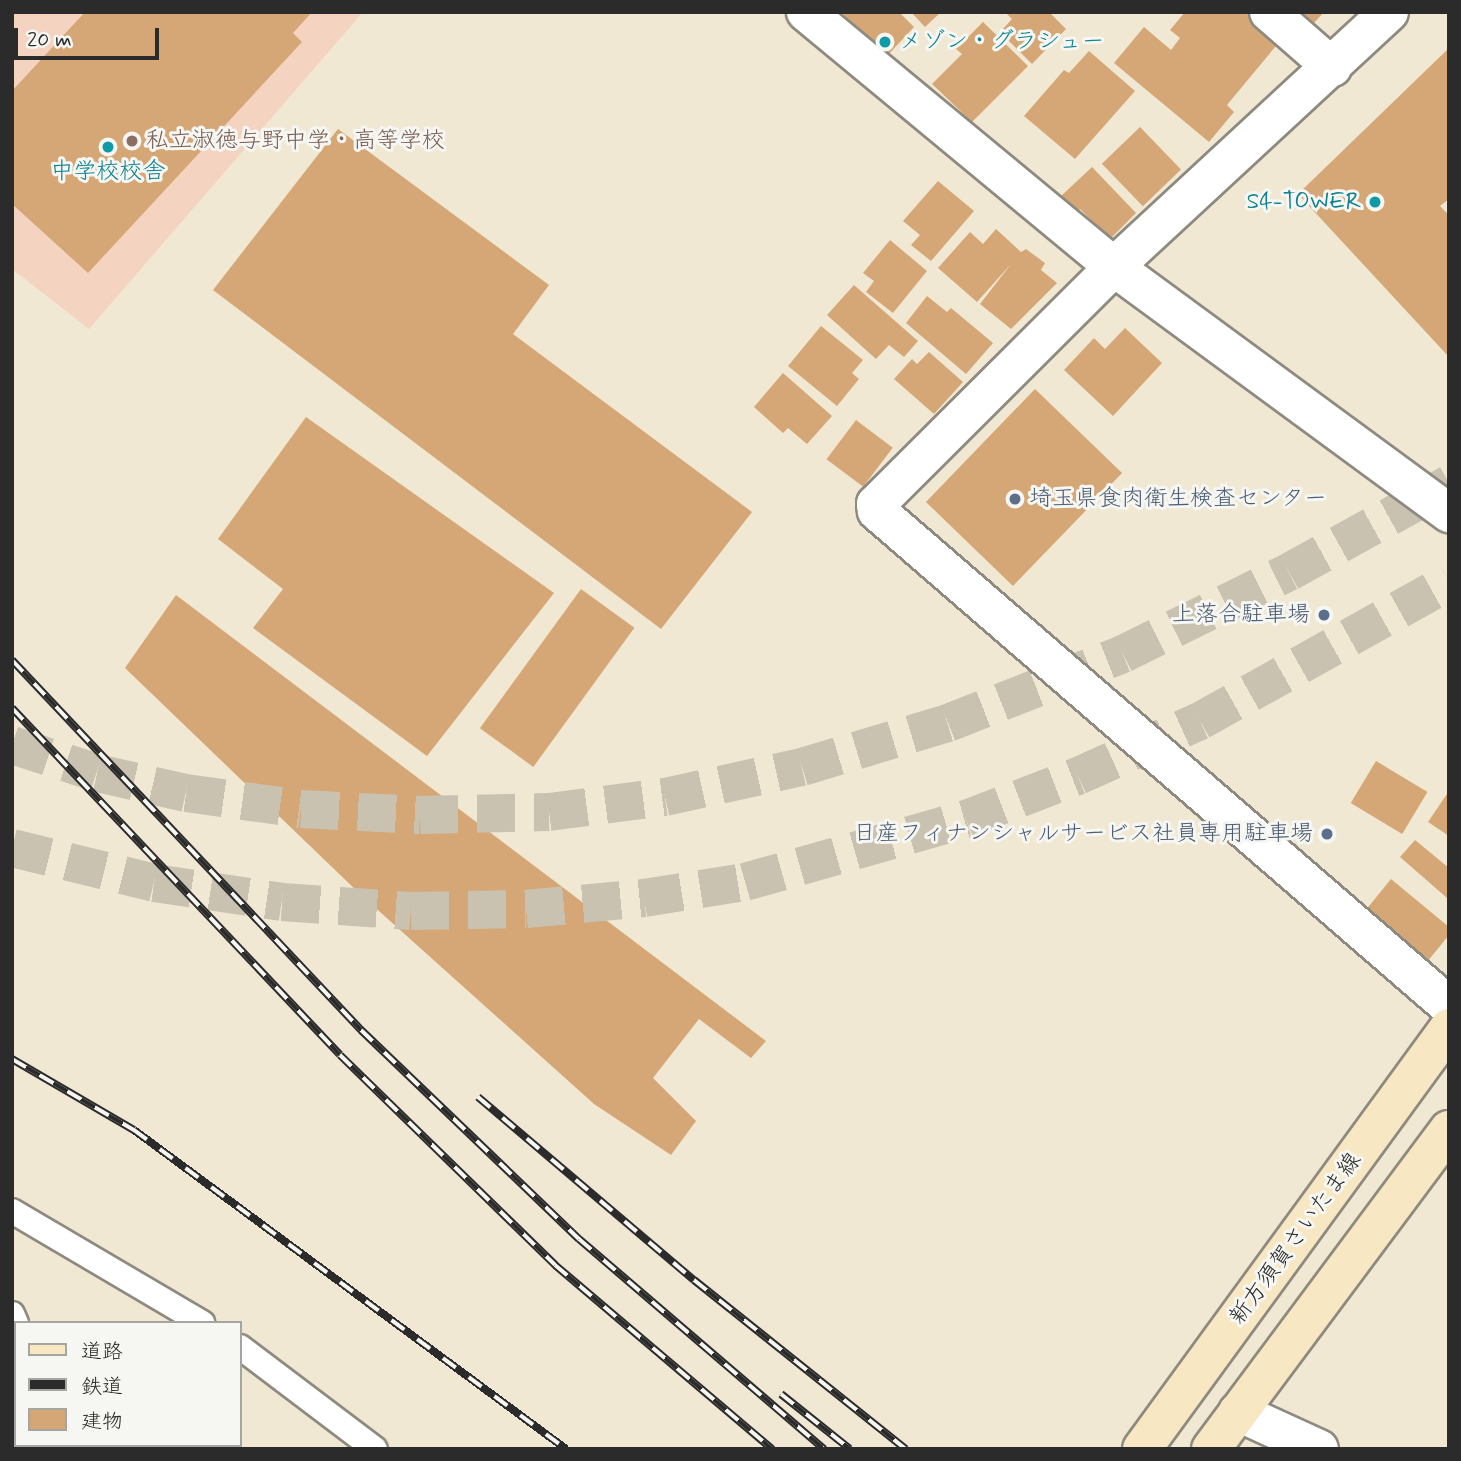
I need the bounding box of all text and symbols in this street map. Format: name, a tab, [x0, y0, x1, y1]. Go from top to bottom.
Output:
scale bar	[18, 14, 163, 58]
text: 20 m	[27, 26, 72, 54]
place label: メゾン・グラシュー	[899, 28, 1106, 56]
marker: メゾン・グラシュー	[877, 34, 893, 50]
place label: 私立淑徳与野中学・高等学校	[146, 127, 445, 155]
marker: 私立淑徳与野中学・高等学校	[124, 133, 140, 149]
marker: 中学校校舎	[100, 139, 116, 155]
place label: 中学校校舎	[51, 158, 165, 186]
place label: S4-TOWER	[1246, 188, 1361, 216]
marker: S4-TOWER	[1367, 194, 1383, 210]
place label: 埼玉県食肉衛生検査センター	[1029, 485, 1328, 513]
marker: 埼玉県食肉衛生検査センター	[1007, 491, 1023, 507]
place label: 上落合駐車場	[1172, 601, 1310, 629]
marker: 上落合駐車場	[1316, 607, 1332, 623]
place label: 日産フィナンシャルサービス社員専用駐車場	[853, 820, 1313, 848]
marker: 日産フィナンシャルサービス社員専用駐車場	[1319, 826, 1335, 842]
street label: 新方須賀さいたま線	[1224, 1147, 1368, 1331]
legend	[14, 1321, 242, 1447]
text: 道路	[81, 1338, 123, 1366]
text: 鉄道	[81, 1373, 123, 1401]
text: 建物	[81, 1408, 123, 1436]

